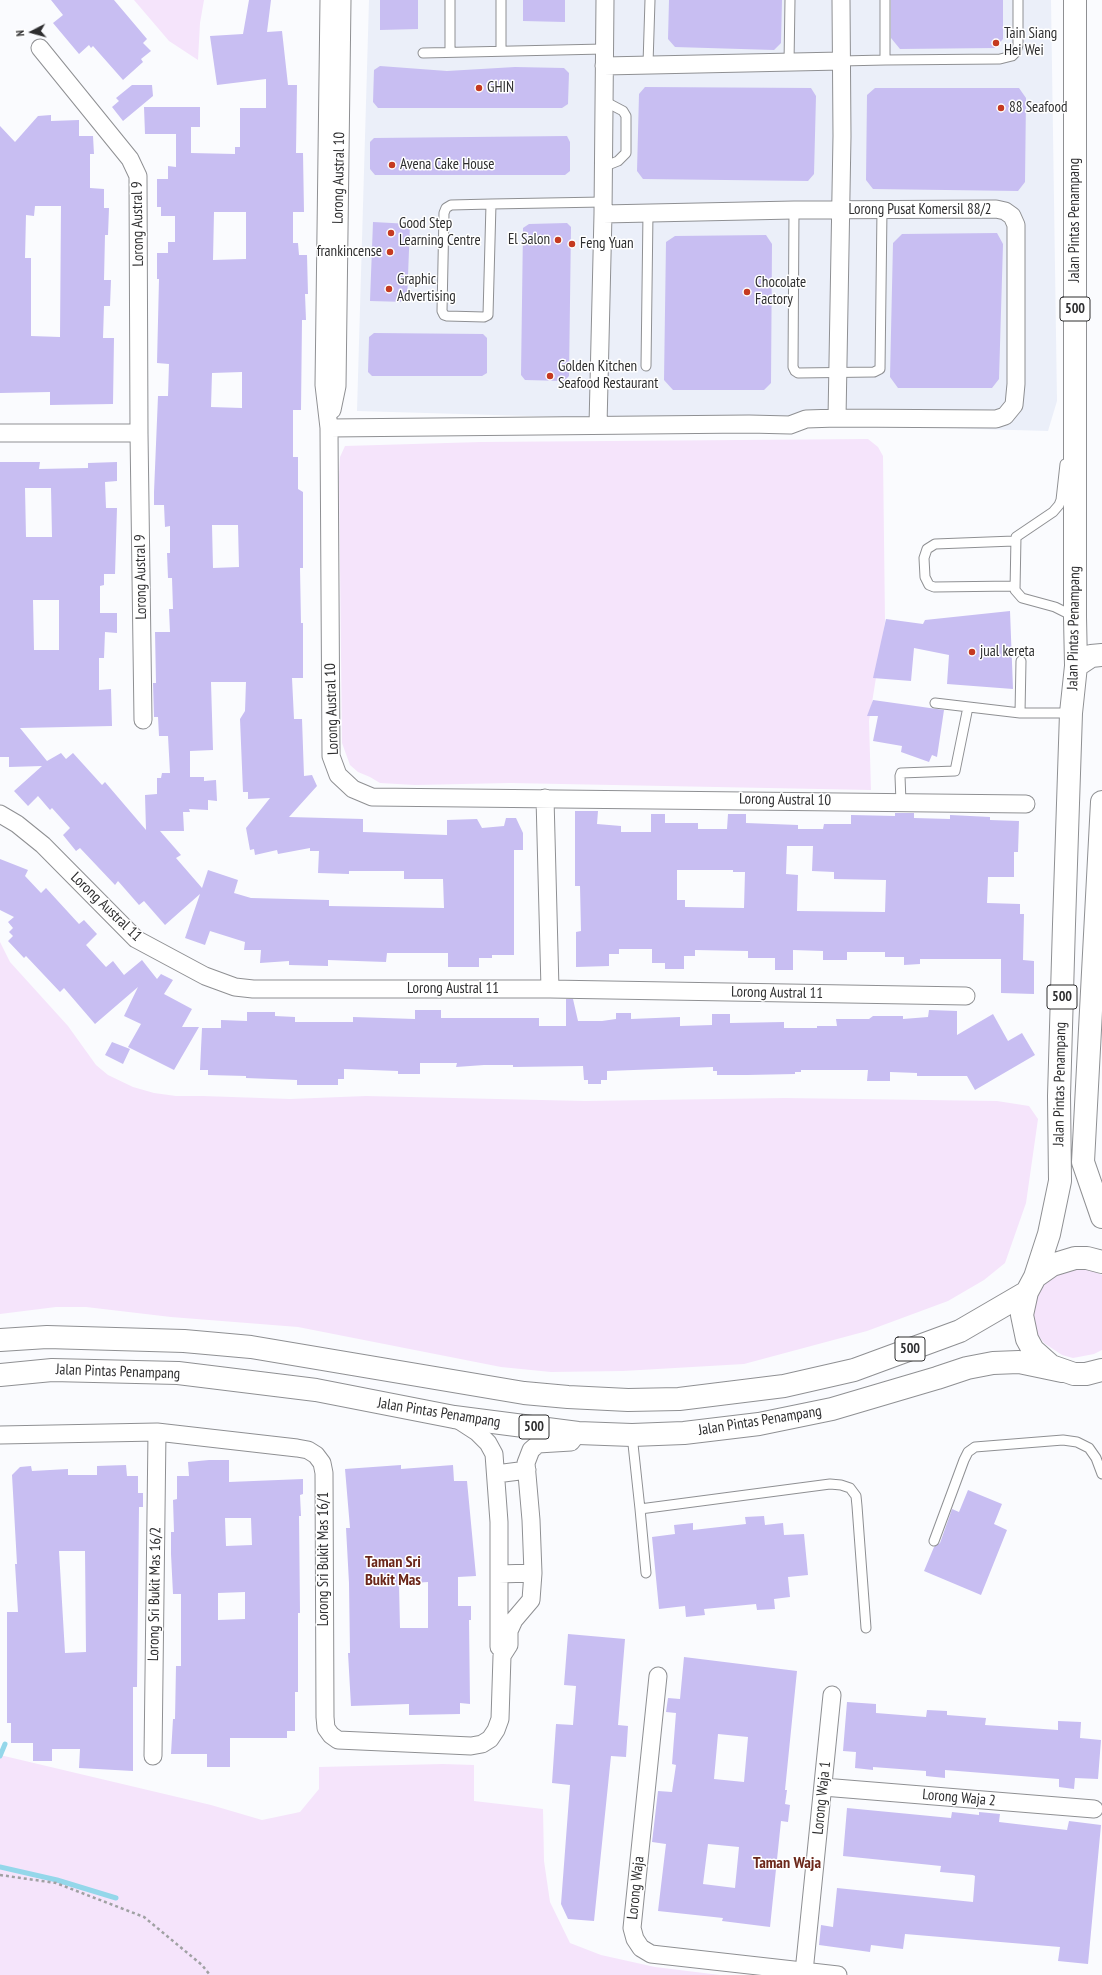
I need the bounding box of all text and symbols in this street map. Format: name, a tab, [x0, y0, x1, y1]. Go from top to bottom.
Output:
north arrow	[12, 12, 52, 52]
place label: Tain Siang Hei Wei	[1004, 25, 1057, 60]
text: N	[13, 30, 27, 37]
marker: Tain Siang Hei Wei	[991, 38, 1001, 48]
place label: GHIN	[487, 79, 514, 97]
marker: GHIN	[474, 83, 484, 93]
place label: 88 Seafood	[1009, 99, 1067, 117]
marker: 88 Seafood	[996, 103, 1006, 113]
street label: Lorong Austral 10	[329, 132, 349, 224]
place label: Avena Cake House	[400, 156, 494, 174]
street label: Jalan Pintas Penampang	[1066, 158, 1084, 282]
marker: Avena Cake House	[387, 160, 397, 170]
street label: Lorong Austral 9	[128, 181, 148, 267]
street label: Lorong Pusat Komersil 88/2	[848, 201, 992, 219]
place label: Good Step Learning Centre	[399, 215, 481, 250]
marker: Good Step Learning Centre	[386, 228, 396, 238]
place label: El Salon	[508, 231, 550, 249]
marker: El Salon	[553, 235, 563, 245]
place label: Feng Yuan	[580, 235, 634, 253]
marker: Feng Yuan	[567, 239, 577, 249]
place label: frankincense	[317, 243, 382, 261]
marker: frankincense	[385, 247, 395, 257]
place label: Graphic Advertising	[397, 271, 456, 306]
place label: Chocolate Factory	[755, 274, 806, 309]
marker: Graphic Advertising	[384, 284, 394, 294]
marker: Chocolate Factory	[742, 287, 752, 297]
road number: 500	[1060, 297, 1090, 321]
place label: Golden Kitchen Seafood Restaurant	[558, 358, 658, 393]
marker: Golden Kitchen Seafood Restaurant	[545, 371, 555, 381]
street label: Lorong Austral 9	[131, 534, 151, 620]
street label: Jalan Pintas Penampang	[1064, 566, 1084, 690]
place label: jual kereta	[980, 643, 1035, 661]
marker: jual kereta	[967, 647, 977, 657]
street label: Lorong Austral 10	[321, 663, 343, 755]
street label: Lorong Austral 10	[739, 790, 831, 810]
street label: Lorong Austral 11	[67, 869, 145, 945]
street label: Lorong Austral 11	[407, 980, 499, 998]
street label: Lorong Austral 11	[731, 983, 823, 1003]
road number: 500	[1047, 985, 1077, 1009]
street label: Jalan Pintas Penampang	[1050, 1022, 1070, 1146]
road number: 500	[895, 1337, 925, 1361]
street label: Jalan Pintas Penampang	[56, 1361, 180, 1383]
street label: Jalan Pintas Penampang	[376, 1394, 502, 1432]
street label: Jalan Pintas Penampang	[697, 1402, 823, 1440]
road number: 500	[519, 1415, 549, 1439]
street label: Lorong Sri Bukit Mas 16/1	[315, 1492, 333, 1626]
street label: Lorong Sri Bukit Mas 16/2	[145, 1527, 165, 1661]
district label: Taman Sri Bukit Mas	[365, 1552, 421, 1590]
street label: Lorong Waja 1	[809, 1760, 835, 1836]
street label: Lorong Waja 2	[922, 1786, 996, 1810]
district label: Taman Waja	[753, 1853, 821, 1873]
street label: Lorong Waja	[624, 1855, 648, 1921]

